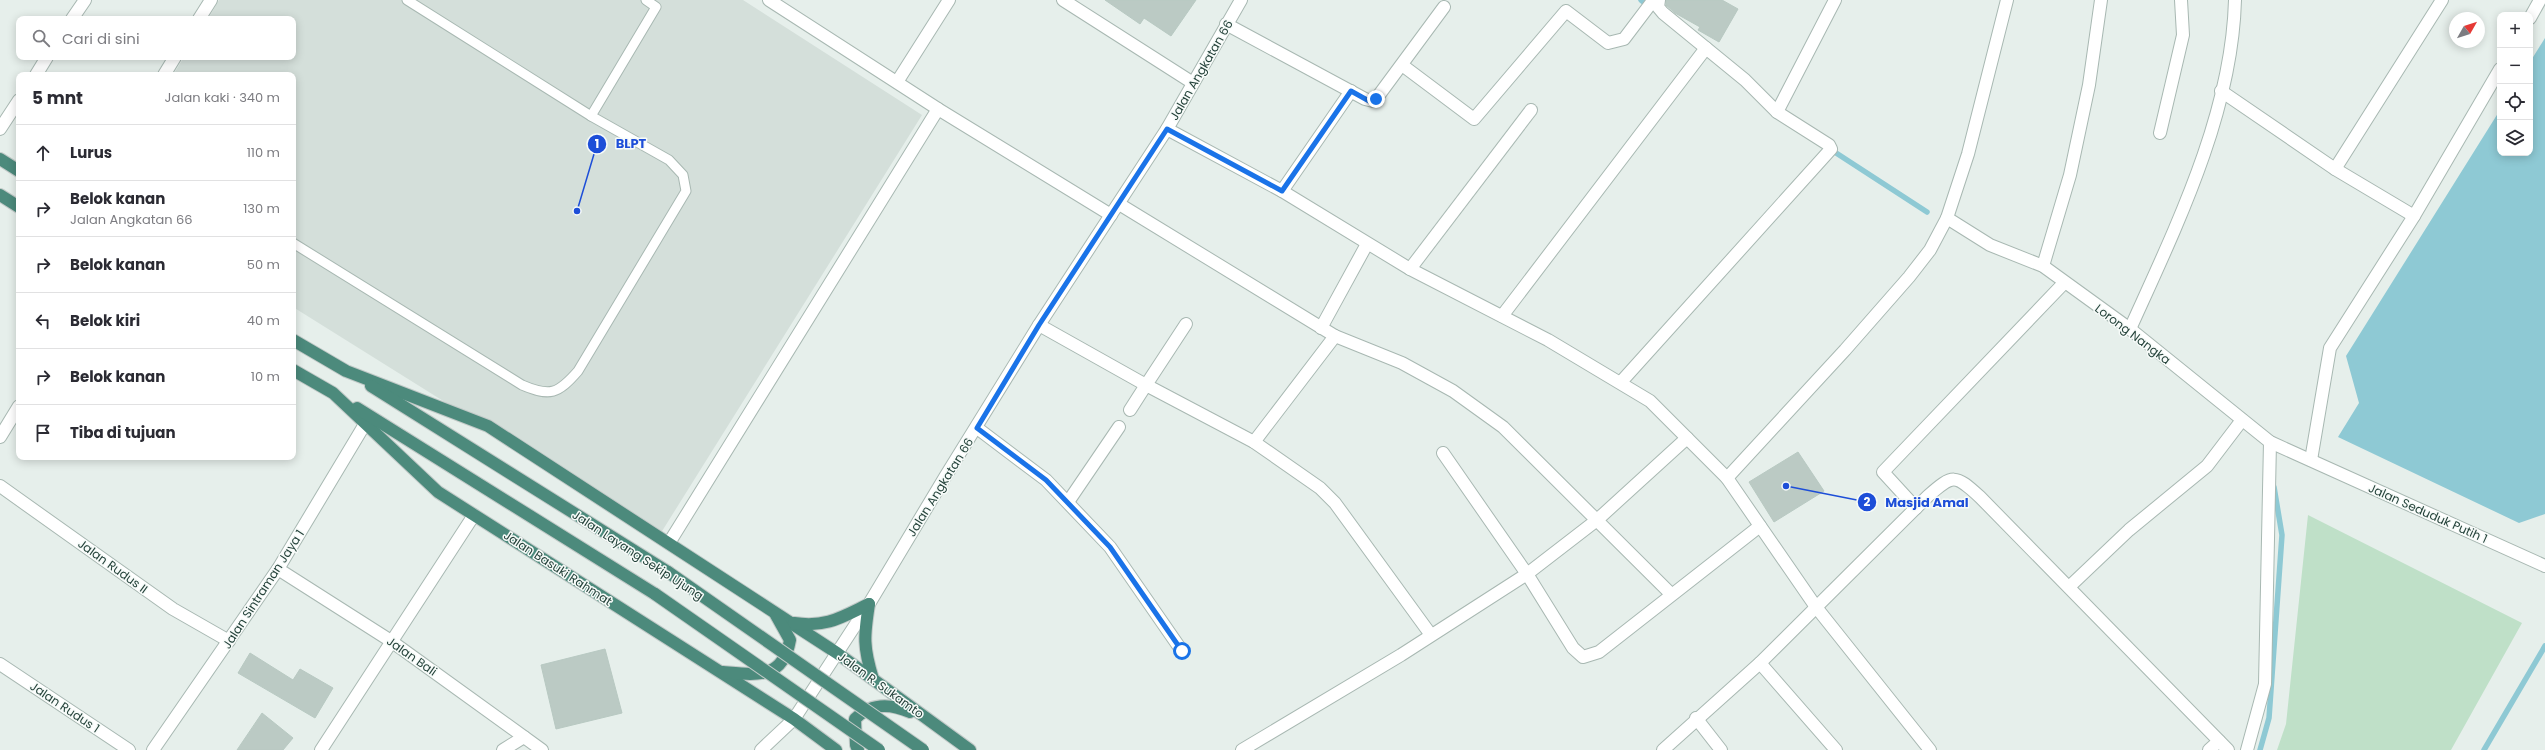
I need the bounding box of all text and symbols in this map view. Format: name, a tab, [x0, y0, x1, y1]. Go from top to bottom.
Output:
north arrow	[2449, 12, 2485, 48]
map controls	[2497, 12, 2533, 156]
button: +	[2497, 12, 2533, 48]
search box	[16, 16, 296, 60]
street label: Jalan Angkatan 66	[1165, 17, 1237, 123]
icon: search	[30, 27, 52, 49]
text: Cari di sini	[62, 28, 140, 49]
button: −	[2497, 48, 2533, 84]
button: locate	[2497, 84, 2533, 120]
text: 5 mnt	[32, 86, 83, 110]
text: Jalan kaki · 340 m	[165, 88, 280, 107]
route end	[1367, 90, 1385, 108]
button: layers	[2497, 120, 2533, 156]
callout: BLPT	[587, 131, 654, 156]
text: BLPT	[616, 134, 647, 153]
text: 1	[595, 135, 599, 152]
icon: ahead	[32, 142, 54, 164]
text: Lurus	[70, 142, 112, 163]
text: 110 m	[247, 143, 280, 162]
text: Belok kanan	[70, 188, 165, 209]
icon: right	[32, 198, 54, 220]
text: 130 m	[243, 199, 280, 218]
text: Jalan Angkatan 66	[70, 210, 193, 229]
icon: right	[32, 254, 54, 276]
text: Belok kanan	[70, 254, 165, 275]
text: 50 m	[247, 255, 280, 274]
street label: Lorong Nangka	[2092, 300, 2174, 368]
icon: left	[32, 310, 54, 332]
text: Belok kiri	[70, 310, 140, 331]
text: 40 m	[247, 311, 280, 330]
icon: right	[32, 366, 54, 388]
text: Belok kanan	[70, 366, 165, 387]
text: 10 m	[251, 367, 280, 386]
icon: arrive	[32, 422, 54, 444]
text: Tiba di tujuan	[70, 422, 176, 443]
street label: Jalan Angkatan 66	[903, 434, 977, 540]
street label: Jalan Seduduk Putih 1	[2366, 479, 2490, 547]
callout: Masjid Amal	[1857, 490, 1976, 515]
text: 2	[1864, 493, 1871, 510]
text: Masjid Amal	[1885, 493, 1969, 512]
street label: Jalan Layang Sekip Ujung	[569, 506, 707, 604]
street label: Jalan Sintraman Jaya 1	[218, 526, 308, 652]
street label: Jalan Basuki Rahmat	[500, 527, 616, 609]
street label: Jalan Rudus II	[75, 535, 151, 597]
street label: Jalan Bali	[383, 632, 441, 680]
route start	[1173, 642, 1191, 660]
street label: Jalan R. Sukamto	[834, 648, 928, 722]
street label: Jalan Rudus 1	[27, 677, 103, 737]

